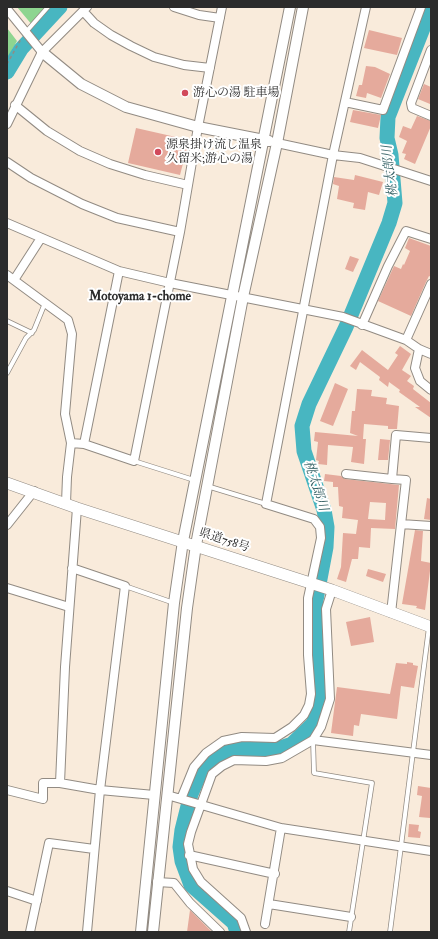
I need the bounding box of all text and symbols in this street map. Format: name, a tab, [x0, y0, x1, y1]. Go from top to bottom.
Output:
place label: 游心の湯 駐車場	[193, 86, 280, 100]
marker: 游心の湯 駐車場	[180, 88, 190, 98]
place label: 源泉掛け流し温泉 久留米;游心の湯	[166, 138, 262, 166]
water label: 桃太郎川	[380, 144, 402, 198]
marker: 源泉掛け流し温泉 久留米;游心の湯	[153, 147, 163, 157]
district label: Motoyama 1-chome	[89, 289, 191, 305]
water label: 桃太郎川	[300, 459, 330, 513]
street label: 県道758号	[197, 526, 251, 556]

